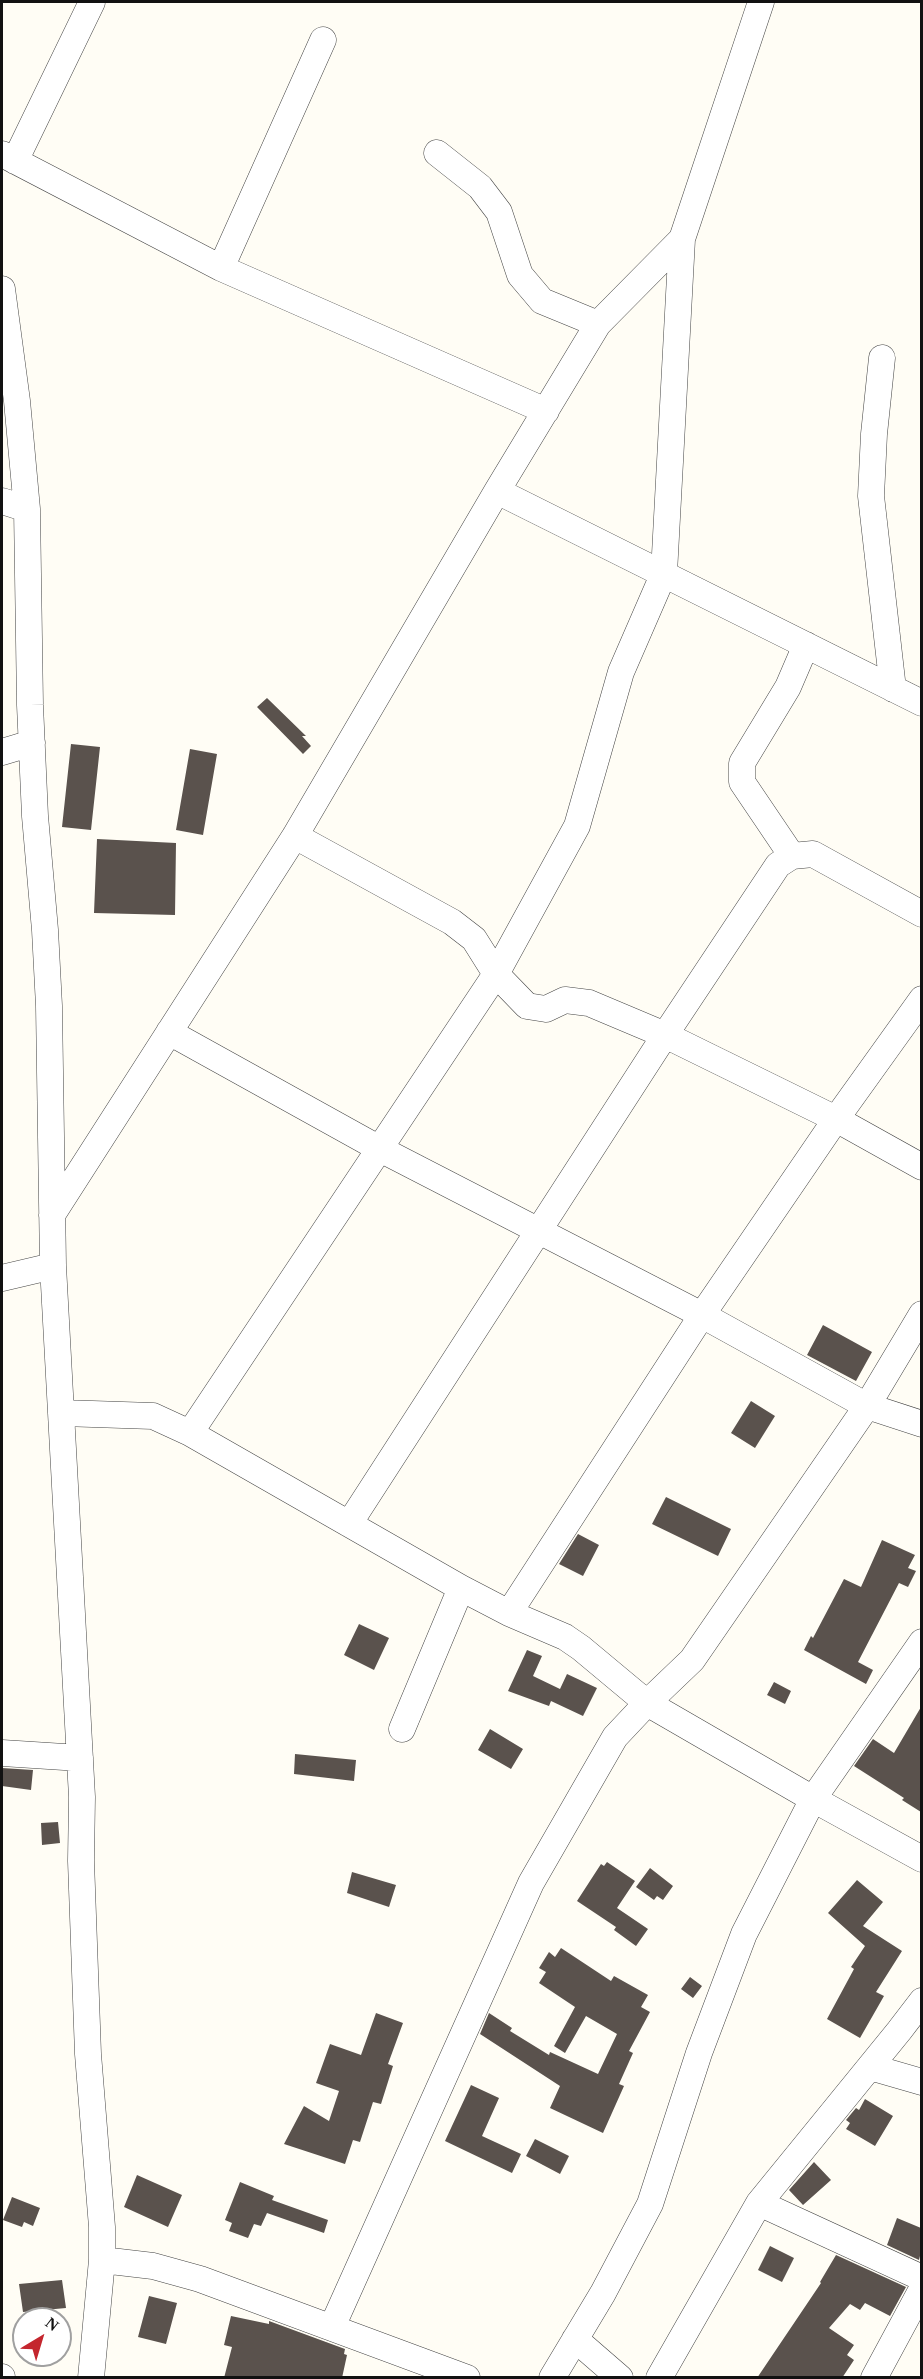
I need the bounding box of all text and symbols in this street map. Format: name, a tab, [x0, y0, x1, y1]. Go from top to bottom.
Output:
north arrow	[12, 2307, 72, 2367]
text: N	[42, 2314, 62, 2334]

